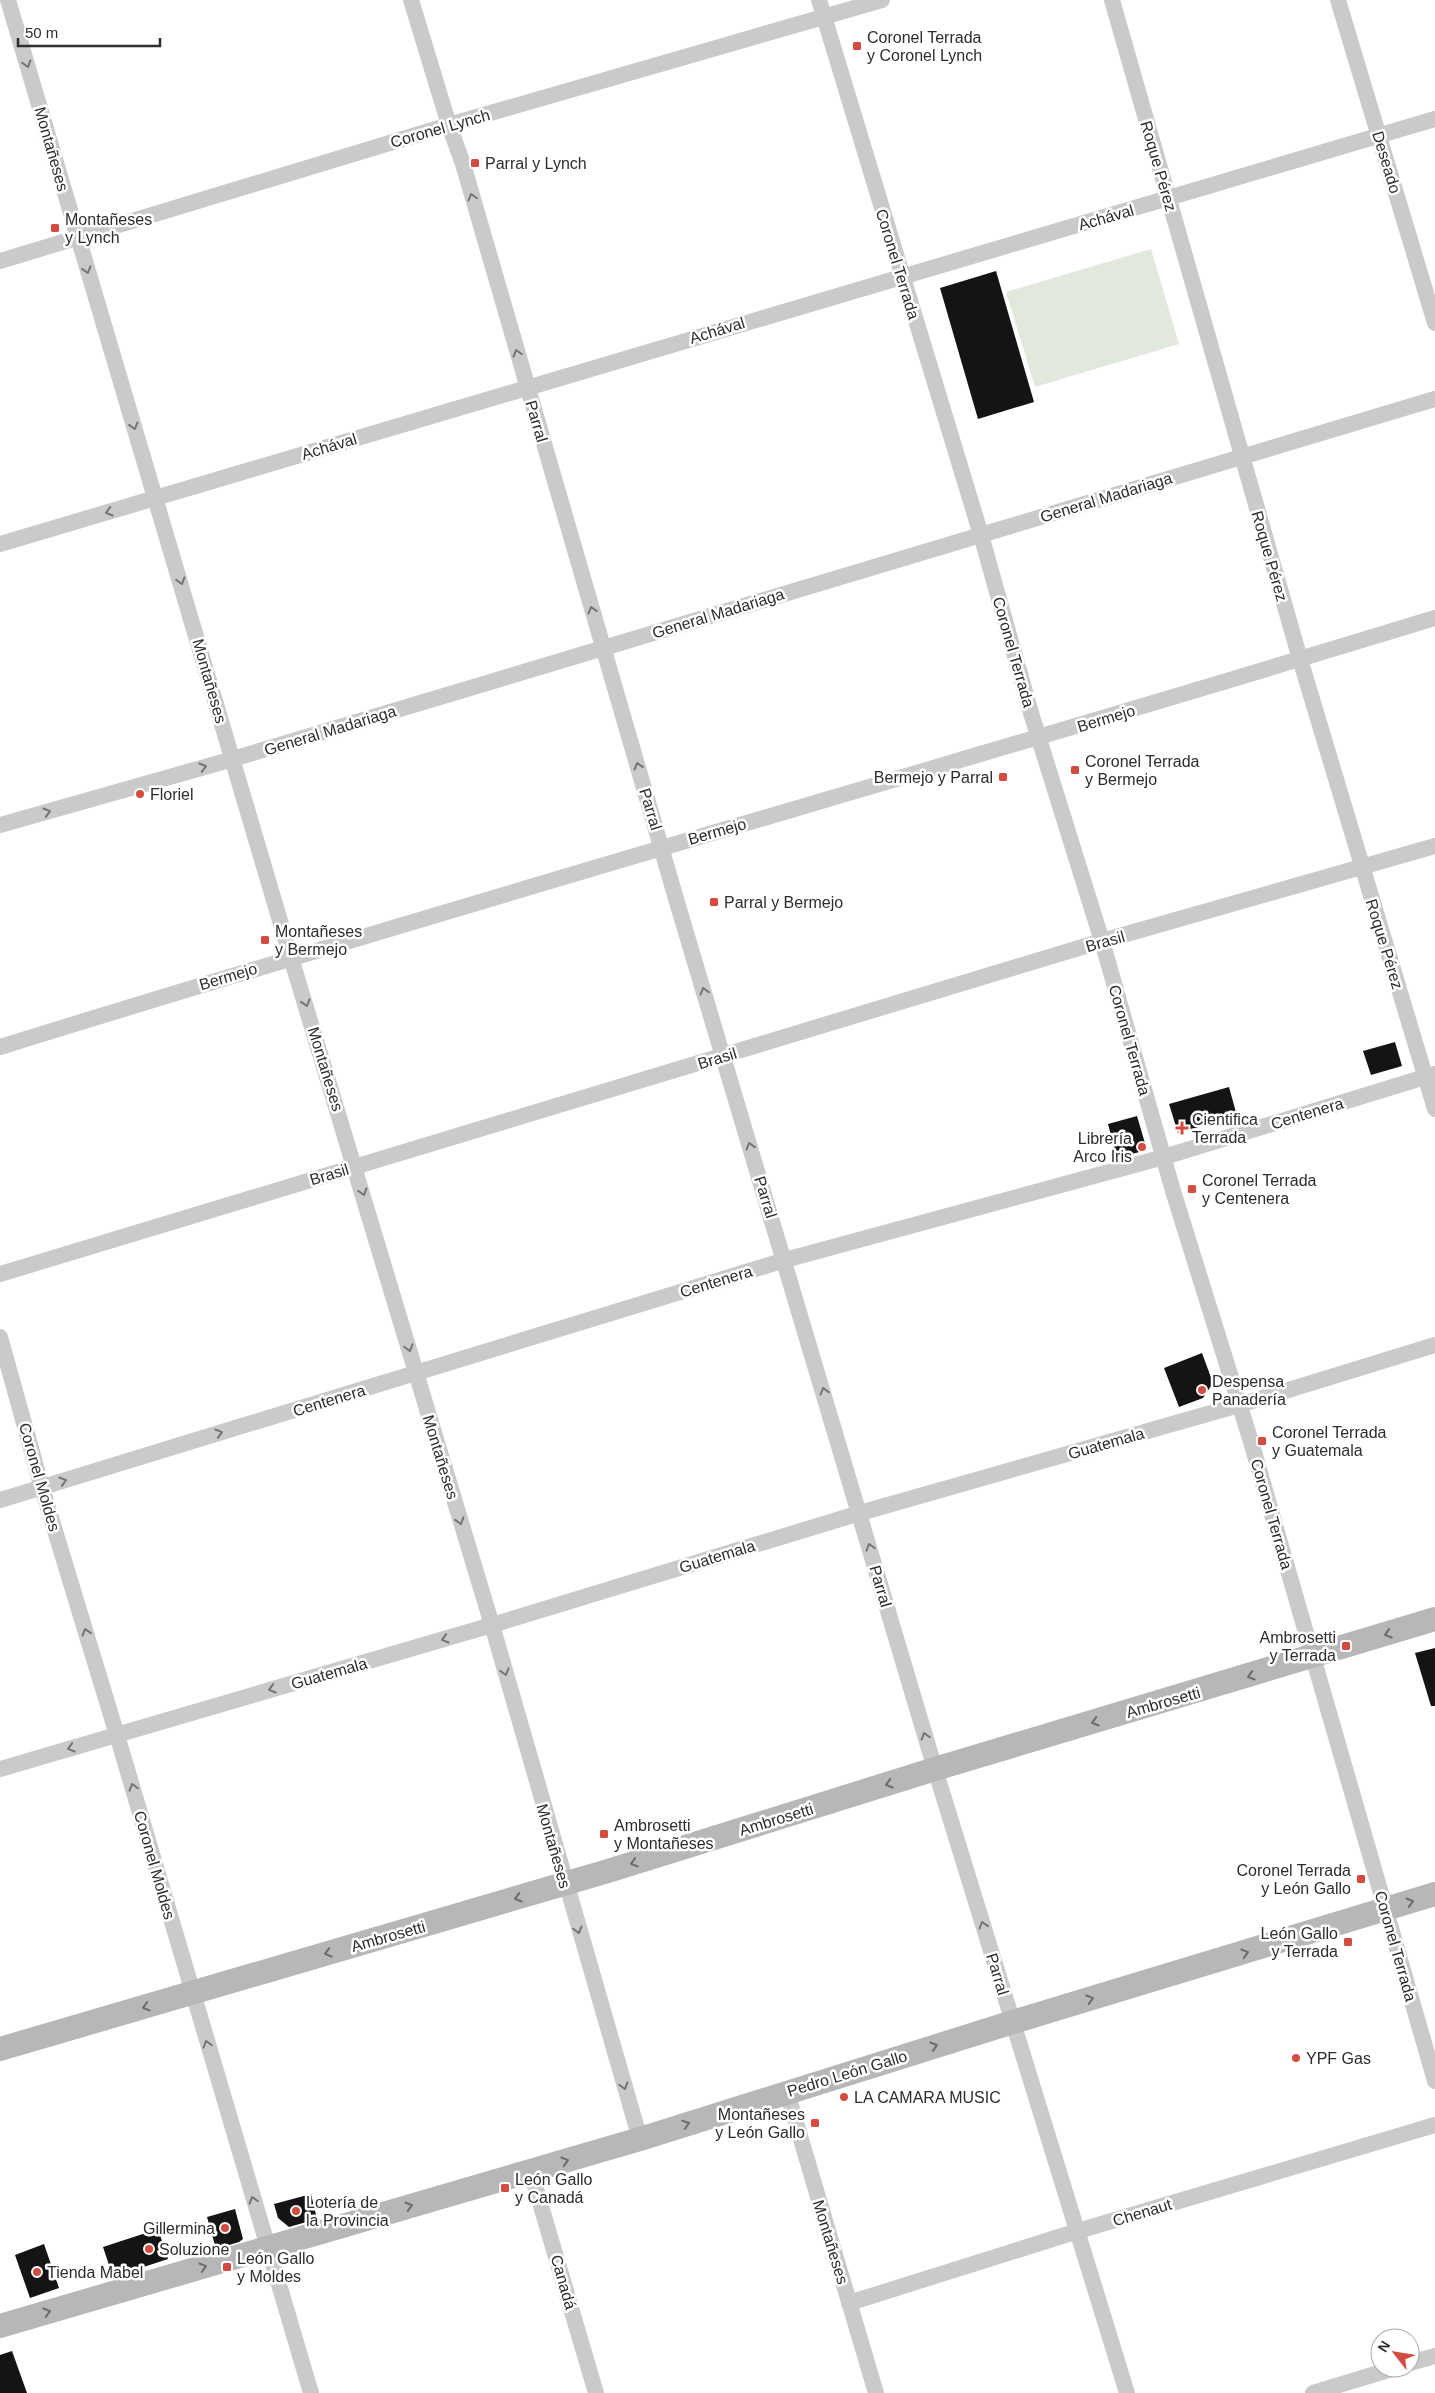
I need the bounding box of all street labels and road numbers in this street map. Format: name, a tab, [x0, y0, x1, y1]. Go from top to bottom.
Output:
street label: Montañeses	[31, 105, 72, 193]
street label: Coronel Lynch	[388, 106, 492, 151]
street label: Roque Pérez	[1137, 119, 1180, 213]
street label: Deseado	[1369, 129, 1404, 195]
street label: Achával	[1076, 201, 1136, 233]
street label: Coronel Terrada	[873, 207, 922, 321]
street label: Achával	[687, 314, 747, 347]
street label: Parral	[522, 398, 551, 444]
street label: Achával	[299, 430, 359, 463]
street label: General Madariaga	[1038, 469, 1174, 526]
street label: Roque Pérez	[1248, 509, 1291, 603]
street label: General Madariaga	[650, 585, 786, 642]
street label: Coronel Terrada	[990, 595, 1037, 710]
street label: Montañeses	[189, 637, 230, 725]
street label: General Madariaga	[262, 702, 398, 759]
street label: Bermejo	[1075, 702, 1137, 735]
street label: Parral	[636, 786, 665, 832]
street label: Bermejo	[686, 815, 748, 848]
street label: Roque Pérez	[1363, 897, 1406, 991]
street label: Brasil	[1084, 928, 1127, 955]
street label: Bermejo	[197, 960, 259, 993]
street label: Coronel Terrada	[1106, 983, 1153, 1098]
street label: Montañeses	[305, 1025, 346, 1113]
street label: Brasil	[696, 1044, 739, 1072]
street label: Centenera	[1269, 1094, 1345, 1133]
street label: Brasil	[308, 1160, 351, 1188]
street label: Parral	[751, 1174, 780, 1220]
street label: Centenera	[678, 1262, 754, 1301]
street label: Centenera	[291, 1381, 367, 1420]
street label: Montañeses	[420, 1413, 461, 1501]
street label: Coronel Moldes	[16, 1421, 63, 1533]
street label: Guatemala	[1066, 1424, 1146, 1462]
street label: Coronel Terrada	[1248, 1457, 1295, 1572]
street label: Guatemala	[677, 1537, 757, 1576]
street label: Parral	[866, 1563, 895, 1609]
street label: Guatemala	[289, 1654, 369, 1692]
street label: Ambrosetti	[1124, 1684, 1202, 1721]
street label: Ambrosetti	[737, 1800, 815, 1839]
street label: Montañeses	[533, 1802, 574, 1890]
street label: Coronel Moldes	[131, 1809, 178, 1921]
street label: Coronel Terrada	[1372, 1889, 1419, 2004]
street label: Ambrosetti	[349, 1918, 427, 1955]
street label: Parral	[983, 1951, 1012, 1997]
street label: Pedro León Gallo	[785, 2047, 909, 2100]
street label: Chenaut	[1111, 2195, 1174, 2229]
street label: Montañeses	[810, 2198, 851, 2286]
street label: Canadá	[548, 2253, 579, 2312]

